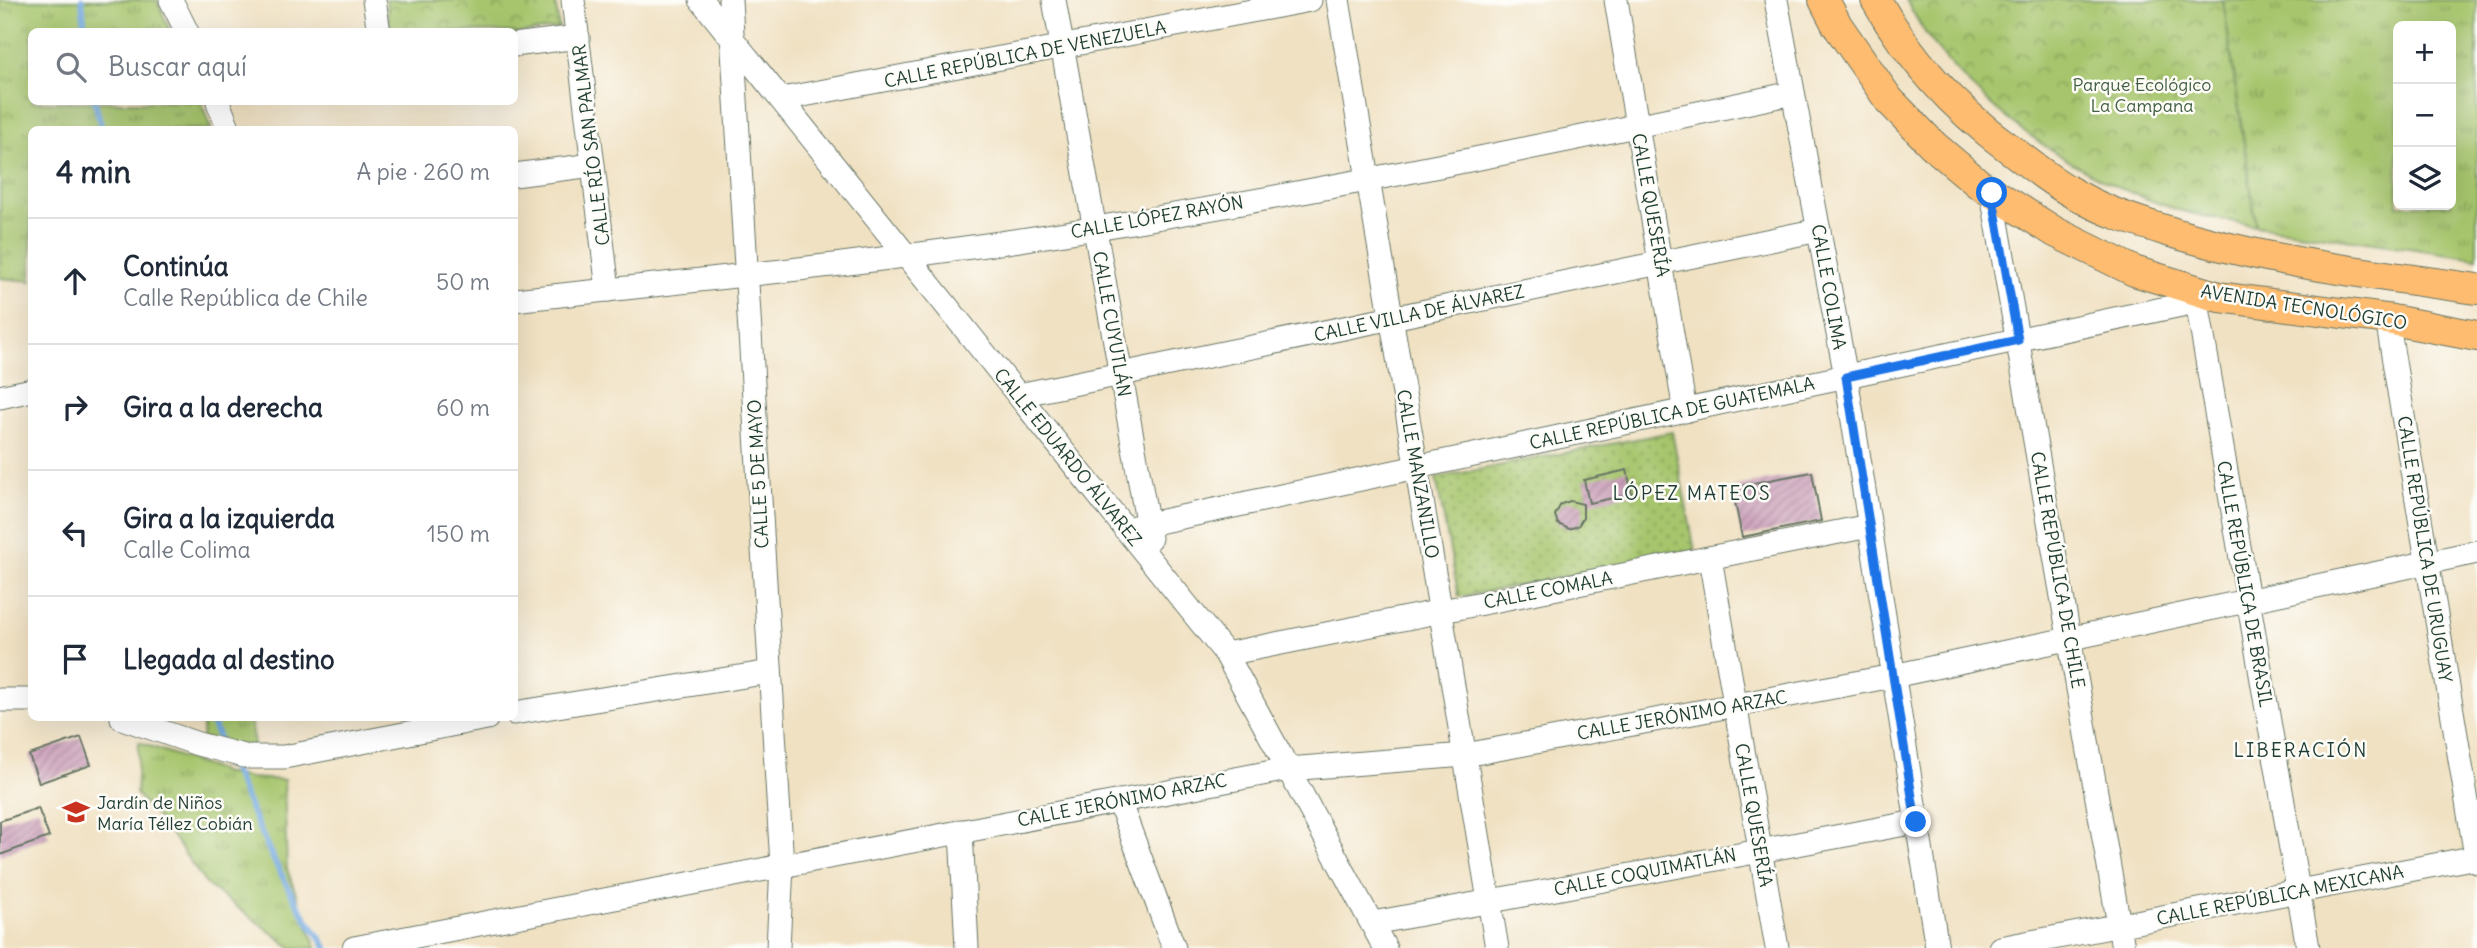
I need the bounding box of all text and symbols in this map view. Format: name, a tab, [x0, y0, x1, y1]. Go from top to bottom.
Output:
street label: CALLE REPÚBLICA DE VENEZUELA	[882, 15, 1168, 93]
map controls	[2393, 21, 2456, 210]
button: +	[2393, 21, 2456, 84]
search box	[28, 28, 518, 105]
street label: CALLE RÍO SAN PALMAR	[567, 43, 615, 247]
icon: search	[52, 48, 90, 86]
text: Buscar aquí	[108, 50, 247, 83]
park label: Parque Ecológico La Campana	[2073, 73, 2211, 117]
button: −	[2393, 84, 2456, 147]
street label: CALLE QUESERÍA	[1627, 131, 1675, 279]
button: layers	[2393, 147, 2456, 210]
text: 4 min	[56, 153, 131, 191]
text: A pie · 260 m	[356, 157, 490, 186]
route start	[1976, 177, 2007, 208]
street label: CALLE LÓPEZ RAYÓN	[1069, 190, 1245, 244]
street label: CALLE COLIMA	[1807, 222, 1851, 352]
street label: CALLE CUYUTLÁN	[1088, 249, 1136, 399]
text: Continúa	[123, 250, 229, 283]
icon: ahead	[56, 262, 94, 300]
text: 50 m	[436, 267, 490, 296]
street label: CALLE VILLA DE ÁLVAREZ	[1312, 279, 1526, 347]
street label: AVENIDA TECNOLÓGICO	[2199, 279, 2409, 335]
text: Calle República de Chile	[123, 283, 368, 312]
street label: CALLE EDUARDO ÁLVAREZ	[989, 364, 1147, 550]
street label: CALLE REPÚBLICA DE GUATEMALA	[1527, 372, 1817, 454]
icon: right	[56, 388, 94, 426]
street label: CALLE MANZANILLO	[1392, 388, 1444, 560]
text: Gira a la derecha	[123, 391, 323, 424]
text: 60 m	[436, 393, 490, 422]
street label: CALLE 5 DE MAYO	[743, 399, 773, 549]
street label: CALLE REPÚBLICA DE URUGUAY	[2393, 414, 2457, 684]
street label: CALLE REPÚBLICA DE CHILE	[2026, 450, 2090, 690]
street label: CALLE REPÚBLICA DE BRASIL	[2212, 459, 2278, 709]
district label: LÓPEZ MATEOS	[1612, 481, 1772, 505]
text: Gira a la izquierda	[123, 502, 335, 535]
icon: left	[56, 514, 94, 552]
text: 150 m	[427, 519, 490, 548]
text: Calle Colima	[123, 535, 251, 564]
street label: CALLE COMALA	[1482, 566, 1614, 614]
icon: arrive	[56, 640, 94, 678]
text: Llegada al destino	[123, 643, 335, 676]
street label: CALLE JERÓNIMO ARZAC	[1575, 685, 1789, 745]
district label: LIBERACIÓN	[2234, 738, 2368, 762]
street label: CALLE QUESERÍA	[1730, 741, 1778, 889]
street label: CALLE JERÓNIMO ARZAC	[1015, 768, 1229, 832]
place label: Jardín de Niños María Téllez Cobián	[97, 791, 253, 835]
school or university icon: Jardín de Niños María Téllez Cobián	[61, 797, 91, 827]
route end	[1900, 806, 1931, 837]
street label: CALLE COQUIMATLÁN	[1552, 843, 1738, 901]
street label: CALLE REPÚBLICA MEXICANA	[2155, 860, 2405, 930]

